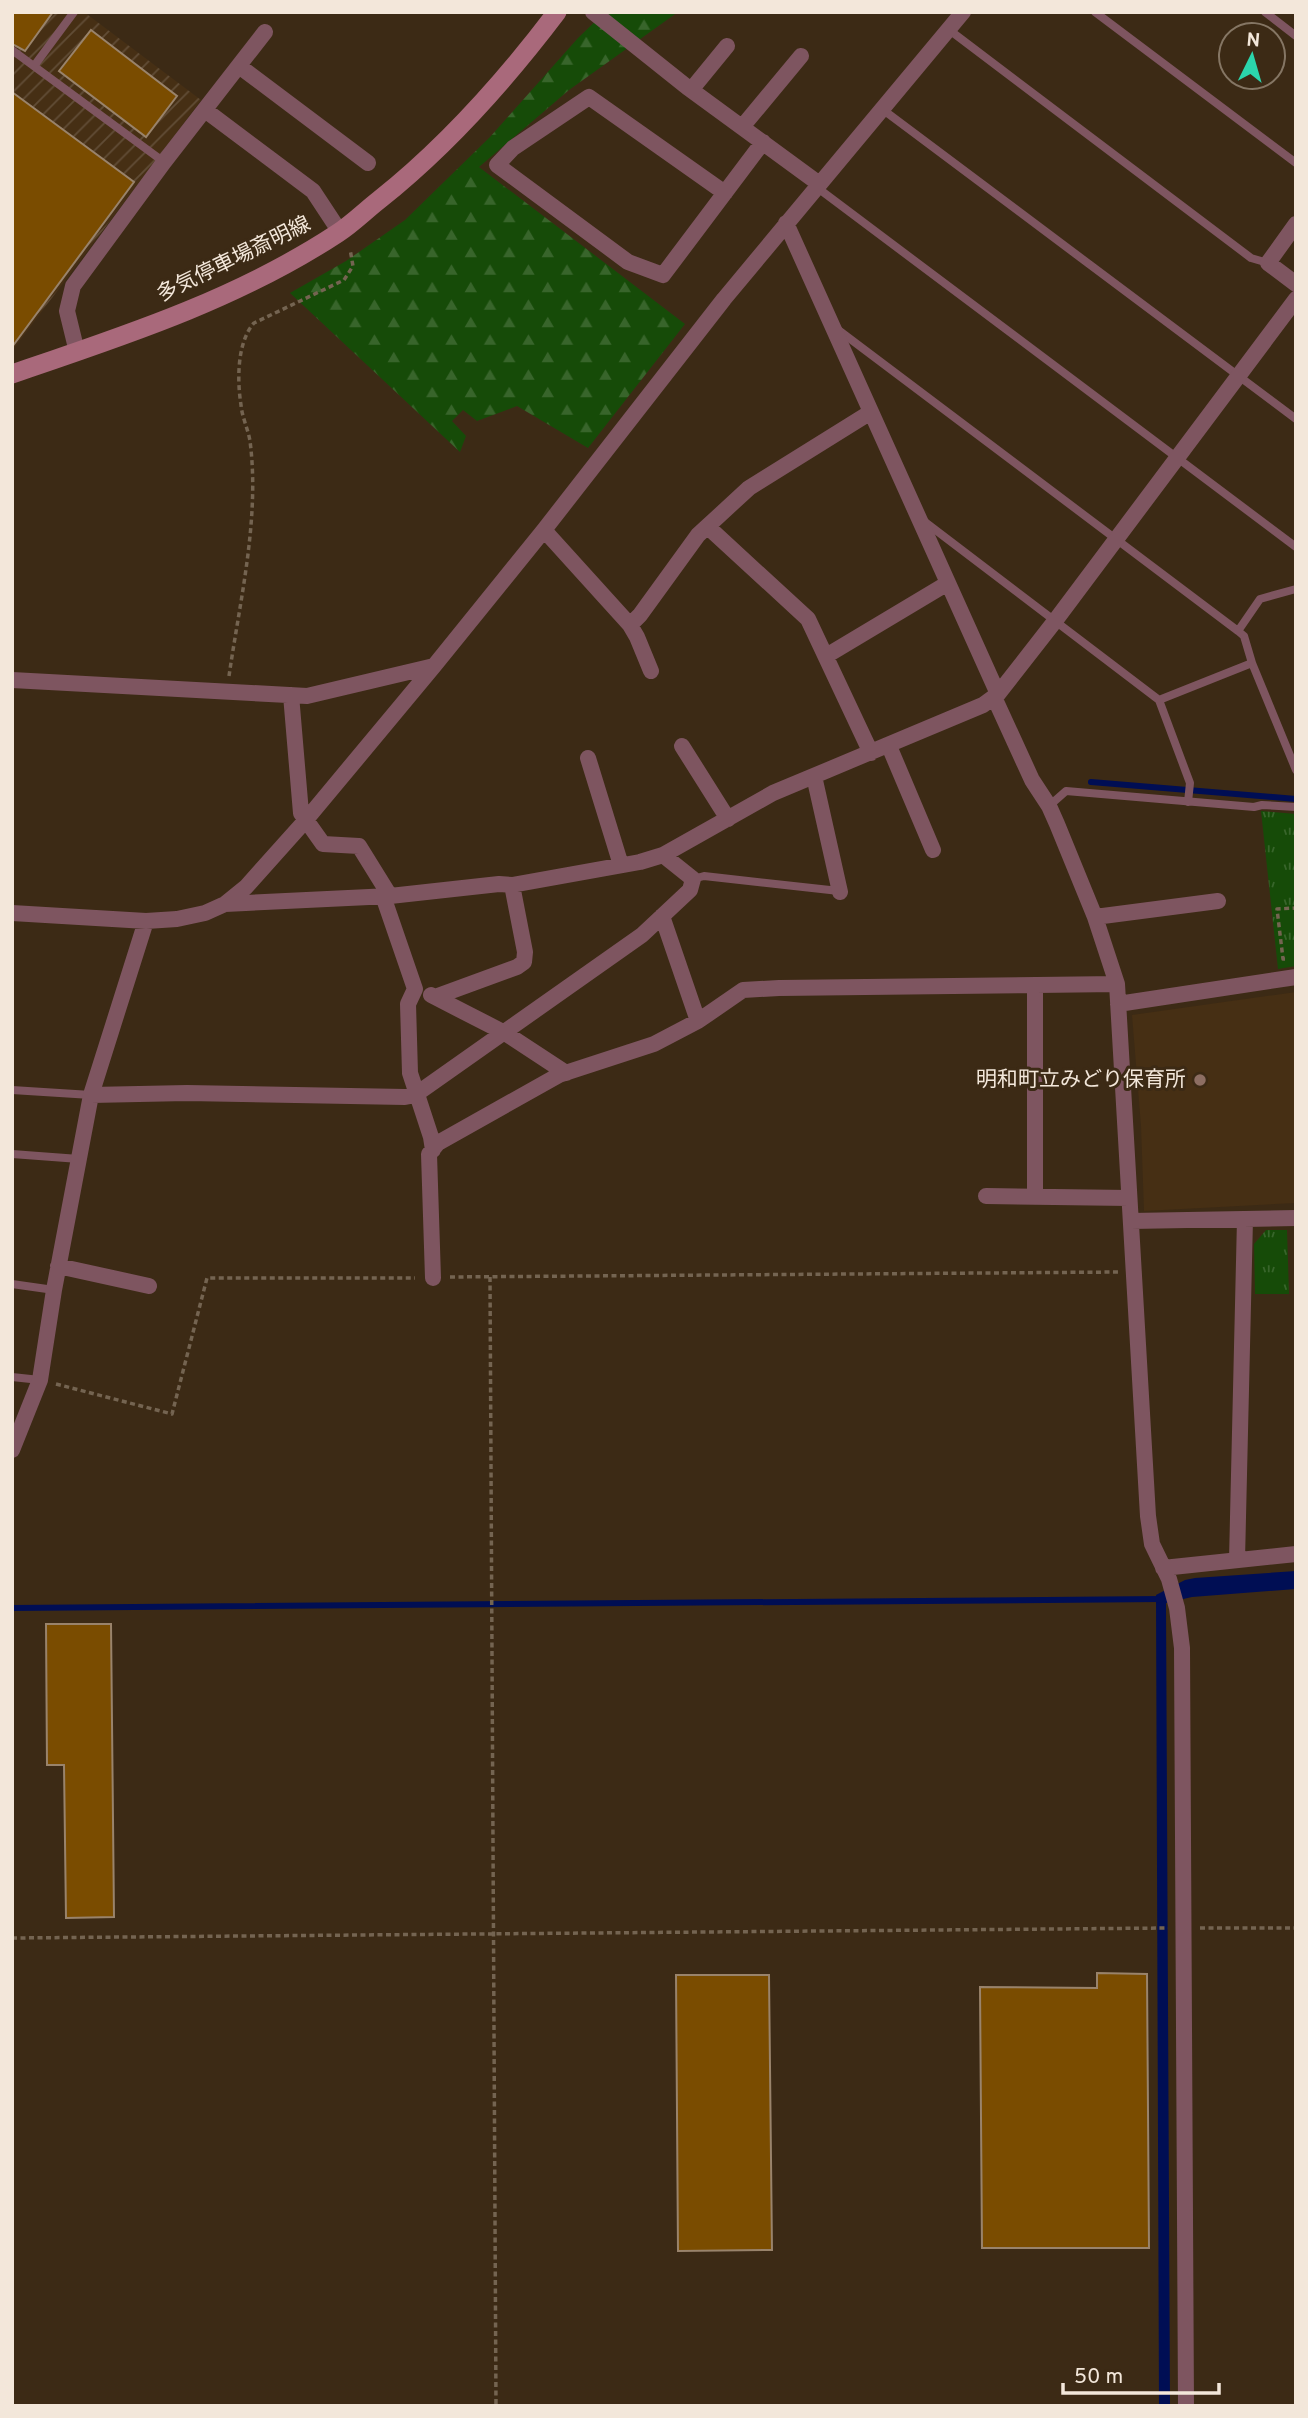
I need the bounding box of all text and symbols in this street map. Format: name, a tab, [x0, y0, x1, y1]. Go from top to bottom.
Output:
north arrow	[1217, 21, 1287, 91]
text: N	[1245, 29, 1261, 54]
street label: 多気停車場斎明線	[153, 211, 315, 309]
place label: 明和町立みどり保育所	[976, 1067, 1186, 1094]
marker: 明和町立みどり保育所	[1192, 1072, 1208, 1088]
scale bar	[1063, 2352, 1219, 2396]
text: 50 m	[1074, 2364, 1123, 2391]

